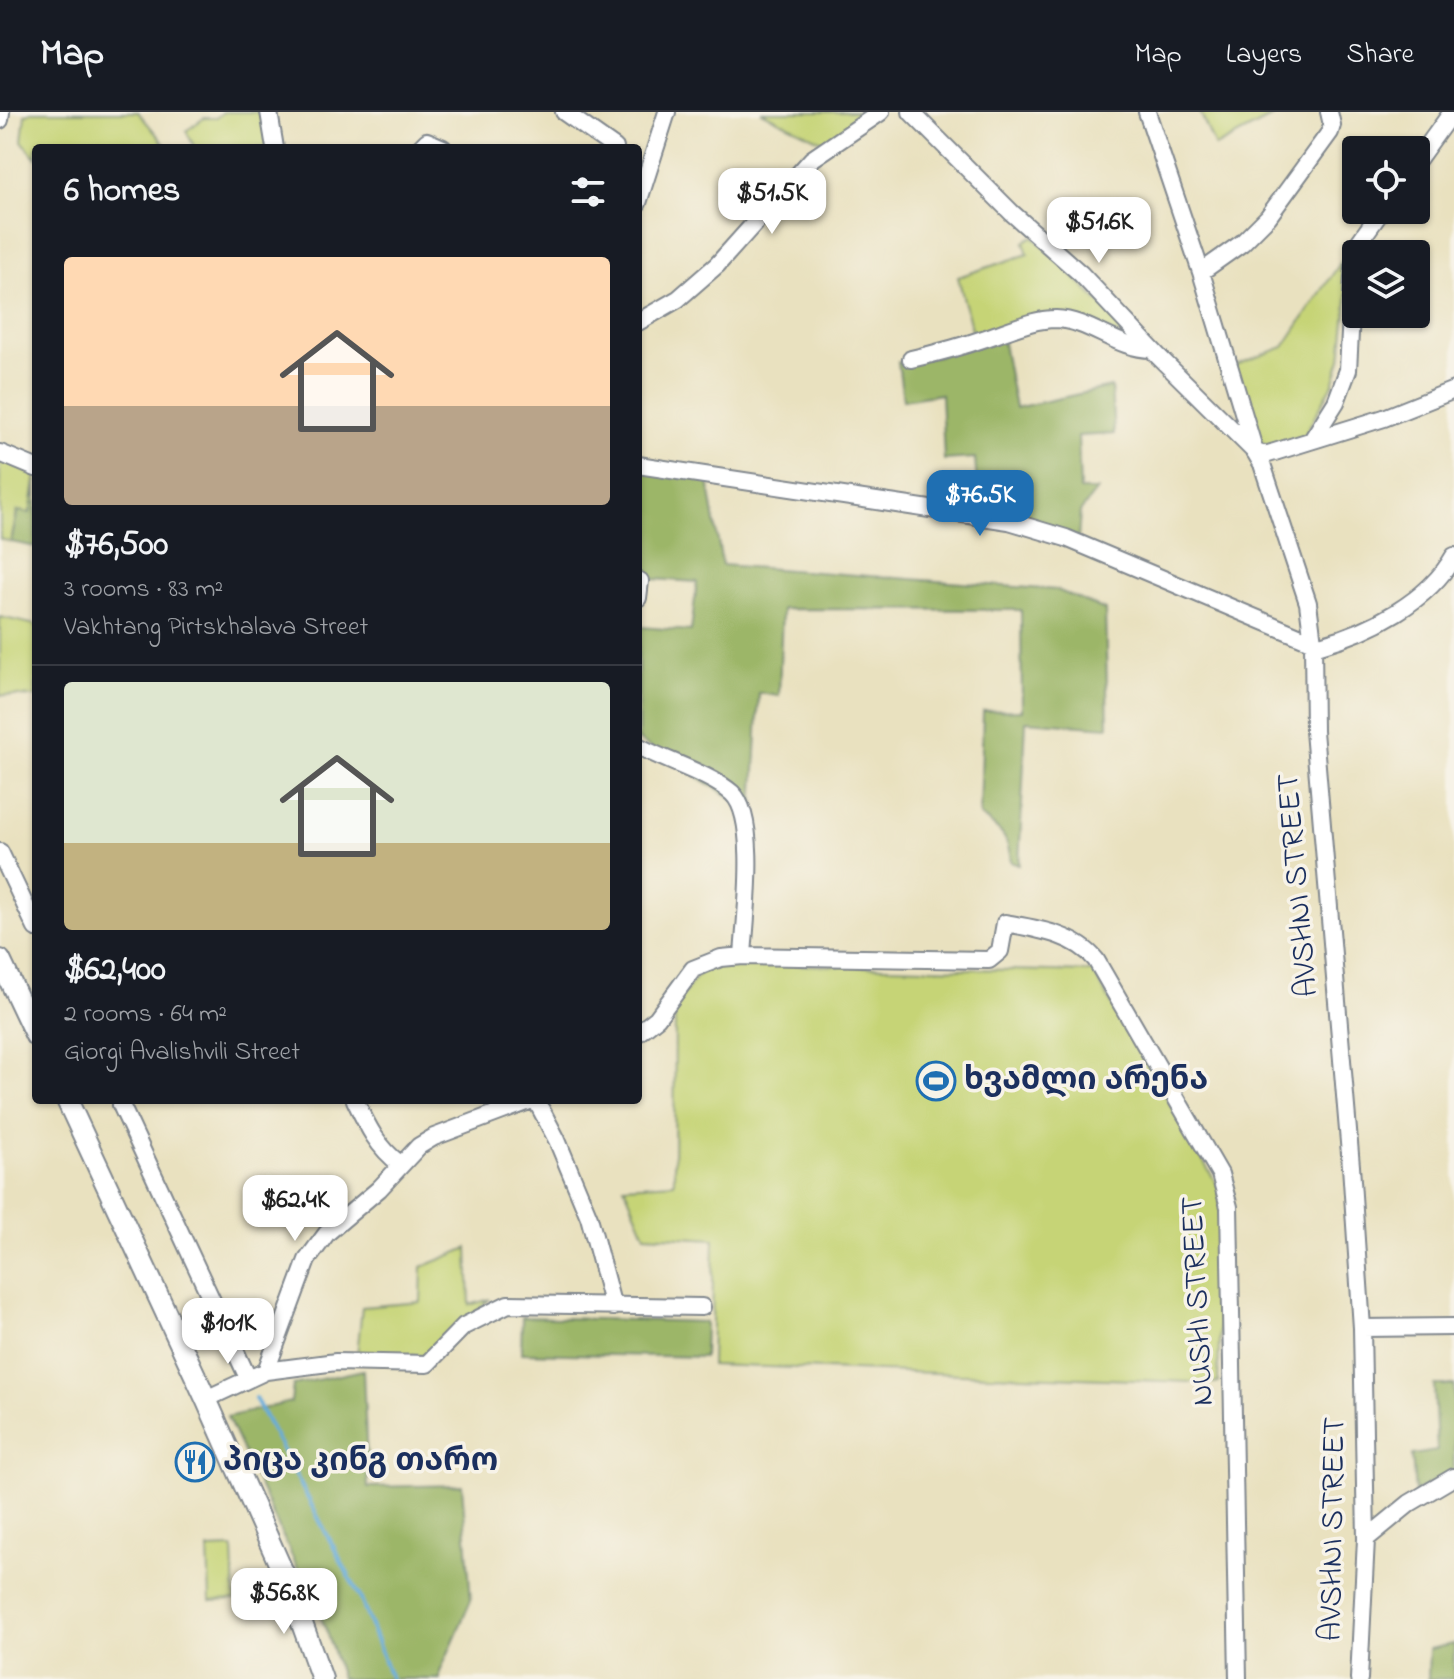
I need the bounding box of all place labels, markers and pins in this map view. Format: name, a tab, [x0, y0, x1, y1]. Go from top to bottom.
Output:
pin: $51.5K	[707, 168, 837, 236]
pin: $51.6K	[1034, 197, 1164, 265]
pin: $76.5K	[915, 470, 1045, 538]
place label: ხვამლი არენა	[964, 1058, 1208, 1105]
sports icon: ხვამლი არენა	[915, 1060, 957, 1102]
pin: $62.4K	[230, 1175, 360, 1243]
pin: $101K	[172, 1298, 284, 1366]
place label: პიცა კინგ თარო	[223, 1439, 498, 1486]
restaurant icon: პიცა კინგ თარო	[174, 1441, 216, 1483]
pin: $56.8K	[219, 1568, 349, 1636]

